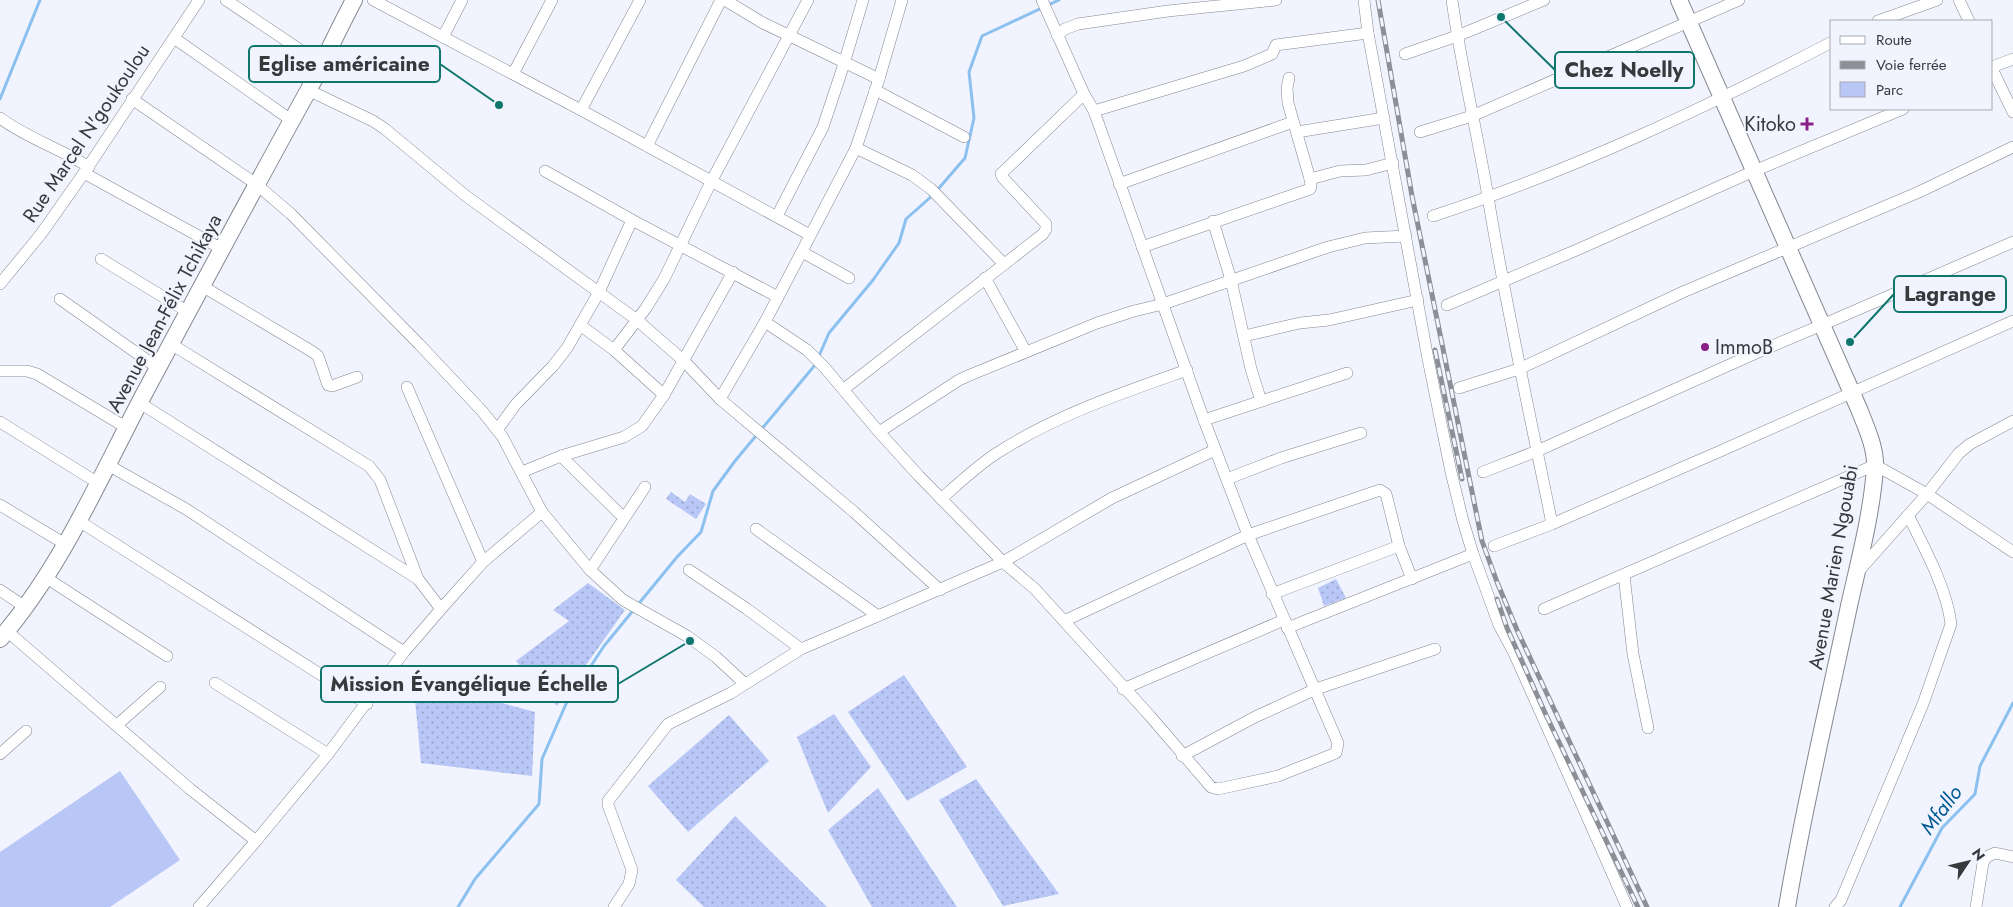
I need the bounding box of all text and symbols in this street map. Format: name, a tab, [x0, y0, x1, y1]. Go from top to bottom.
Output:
legend	[1830, 20, 1993, 110]
text: Route	[1876, 29, 1912, 51]
street label: Rue Marcel N'goukoulou	[16, 38, 157, 228]
callout: Eglise américaine	[249, 46, 440, 82]
text: Eglise américaine	[258, 49, 430, 79]
callout: Chez Noelly	[1555, 52, 1694, 88]
text: Voie ferrée	[1876, 54, 1947, 76]
text: Chez Noelly	[1564, 55, 1685, 85]
text: Parc	[1876, 79, 1903, 101]
place label: Kitoko	[1744, 110, 1796, 139]
marker: Kitoko	[1800, 117, 1814, 131]
street label: Avenue Jean-Félix Tchikaya	[100, 209, 229, 418]
callout: Lagrange	[1894, 276, 2006, 312]
text: Lagrange	[1904, 279, 1996, 309]
place label: ImmoB	[1715, 333, 1773, 362]
marker: ImmoB	[1699, 341, 1711, 353]
street label: Avenue Marien Ngouabi	[1801, 462, 1866, 672]
callout: Mission Évangélique Échelle	[321, 666, 618, 702]
text: Mission Évangélique Échelle	[330, 669, 608, 699]
water label: Mfallo	[1913, 779, 1969, 841]
north arrow	[1943, 837, 1993, 887]
text: N	[1967, 844, 1990, 865]

